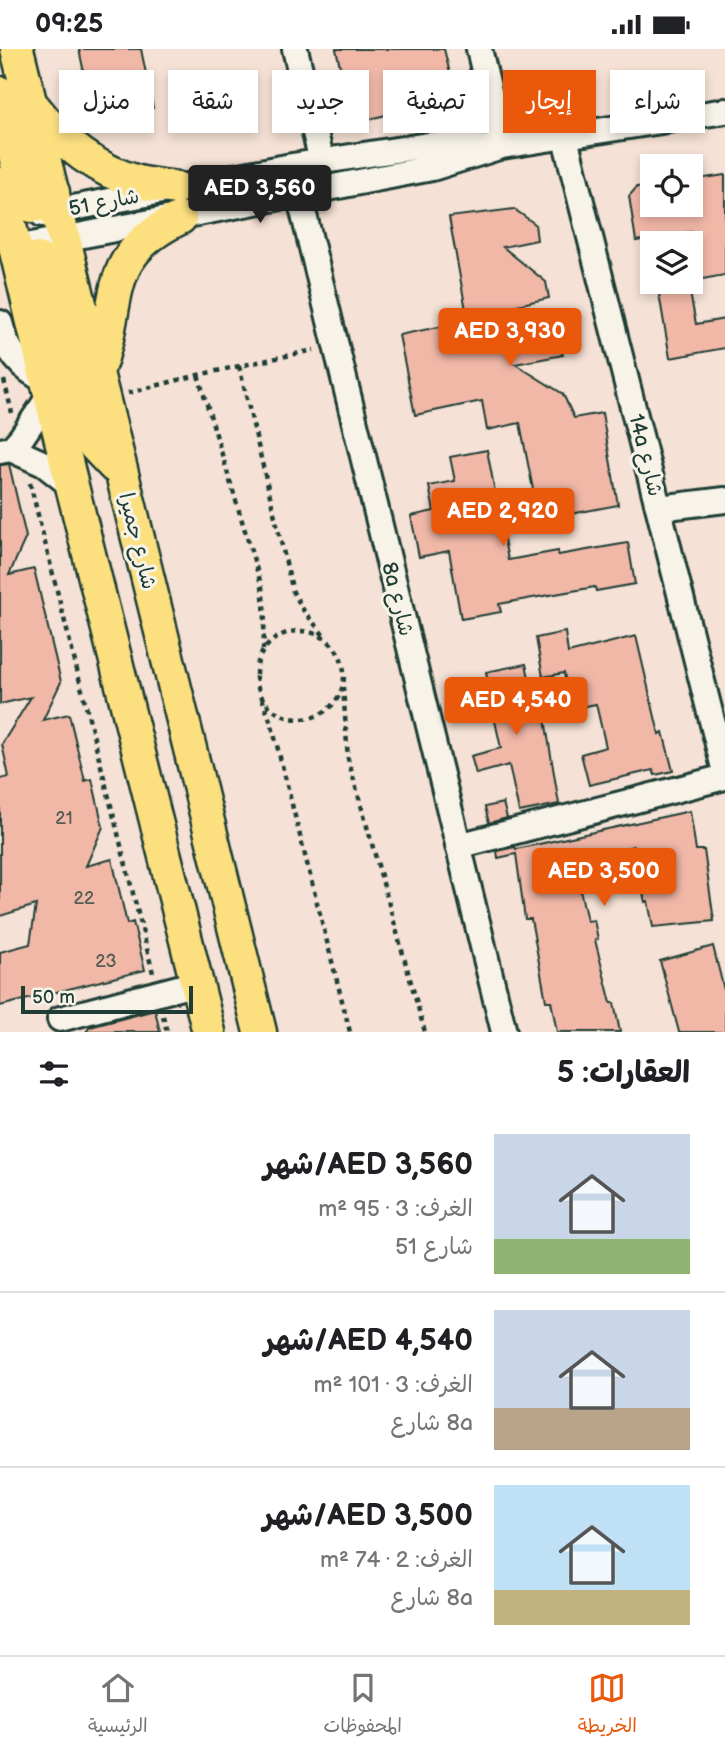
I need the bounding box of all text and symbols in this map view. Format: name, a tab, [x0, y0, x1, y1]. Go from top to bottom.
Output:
text: 09:25	[35, 9, 103, 40]
chip: منزل	[59, 70, 154, 133]
chip: شقة	[168, 70, 258, 133]
chip: جديد	[272, 70, 369, 133]
chip: تصفية	[383, 70, 489, 133]
chip: إيجار	[503, 70, 596, 133]
chip: شراء	[610, 70, 705, 133]
map controls	[640, 154, 703, 294]
button: locate	[640, 154, 703, 217]
pin: AED 3,560	[180, 165, 340, 225]
text: AED 3,560	[204, 174, 316, 202]
street label: شارع 51	[67, 183, 142, 224]
button: layers	[640, 231, 703, 294]
pin: AED 3,930	[430, 309, 590, 368]
text: AED 3,930	[455, 317, 566, 345]
street label: 14a شارع	[621, 411, 668, 499]
pin: AED 2,920	[423, 489, 583, 548]
street label: شارع جميرا	[111, 490, 162, 593]
text: AED 2,920	[447, 497, 559, 525]
street label: 8a شارع	[374, 560, 419, 639]
pin: AED 4,540	[436, 677, 596, 737]
text: AED 4,540	[460, 686, 572, 714]
house number: 21	[55, 808, 73, 829]
pin: AED 3,500	[524, 849, 684, 908]
text: AED 3,500	[548, 857, 660, 885]
house number: 22	[73, 888, 95, 909]
house number: 23	[95, 951, 117, 972]
scale bar	[21, 983, 192, 1015]
text: 50 m	[32, 986, 75, 1009]
icon: filters	[35, 1055, 73, 1093]
text: العقارات: 5	[557, 1055, 690, 1091]
text: AED 3,560/شهر	[264, 1147, 473, 1183]
icon: home	[550, 1162, 634, 1246]
text: الغرف: 3 · 95 m²	[318, 1195, 473, 1223]
text: شارع 51	[395, 1233, 473, 1261]
text: AED 4,540/شهر	[264, 1323, 473, 1359]
icon: home	[550, 1338, 634, 1422]
text: الغرف: 3 · 101 m²	[313, 1371, 473, 1399]
text: 8a شارع	[391, 1409, 473, 1437]
text: AED 3,500/شهر	[263, 1498, 473, 1534]
icon: home	[550, 1513, 634, 1597]
text: الغرف: 2 · 74 m²	[320, 1546, 473, 1574]
text: 8a شارع	[391, 1584, 473, 1612]
tab: الرئيسية	[88, 1669, 148, 1742]
tab: المحفوظات	[324, 1669, 402, 1742]
tab: الخريطة	[578, 1669, 637, 1742]

